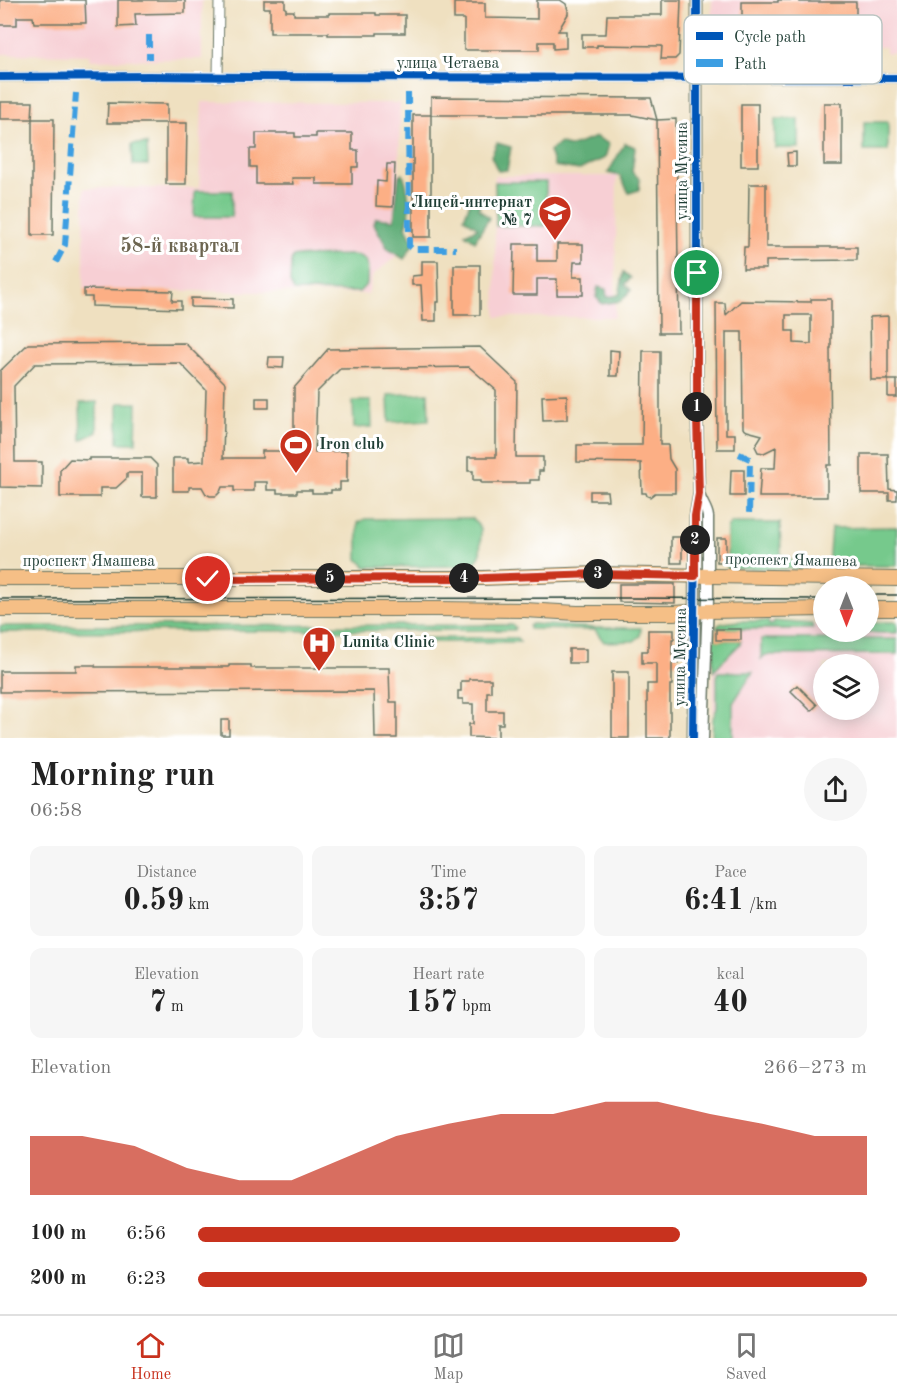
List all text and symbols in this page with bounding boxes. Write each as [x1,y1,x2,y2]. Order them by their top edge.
legend [684,15,882,84]
text: Cycle path [734,30,806,46]
street label: улица Четаева [397,56,500,72]
text: Path [734,57,767,73]
street label: улица Мусина [675,122,691,220]
school or university icon: Лицей-интернат № 7 [537,194,573,241]
place label: Лицей-интернат № 7 [411,195,532,229]
district label: 58-й квартал [120,236,240,257]
pin [671,247,722,298]
icon: arrive [680,256,713,289]
pin: 1 [682,392,712,422]
text: 1 [692,399,702,415]
sports icon: Iron club [278,427,314,474]
place label: Iron club [319,437,384,453]
pin: 2 [680,525,710,555]
text: 2 [690,532,700,548]
street label: проспект Ямашева [725,552,857,570]
pin [182,553,233,604]
street label: проспект Ямашева [23,554,155,570]
pin: 3 [583,559,613,589]
icon: check [191,562,224,595]
pin: 5 [315,563,345,593]
pin: 4 [449,563,479,593]
text: 3 [593,566,603,582]
text: 5 [325,570,335,586]
text: 4 [459,570,469,586]
north arrow [813,576,879,642]
map controls [813,576,879,720]
street label: улица Мусина [672,607,690,707]
hospital icon: Lunita Clinic [301,625,337,672]
place label: Lunita Clinic [342,635,435,651]
button: layers [813,654,879,720]
button: share [804,758,867,821]
text: Morning run [30,760,215,793]
text: 06:58 [30,801,82,821]
text: Distance [136,865,197,881]
text: Time [431,865,466,881]
text: Pace [714,865,747,881]
text: 0.59 [123,886,184,916]
text: 3:57 [418,886,479,916]
text: 6:41 [684,886,744,916]
text: km [184,897,210,913]
text: /km [744,897,777,913]
text: Elevation [134,967,199,983]
text: Heart rate [413,967,484,983]
text: kcal [717,967,744,983]
text: 7 [149,988,167,1018]
text: 157 [406,988,458,1018]
text: 40 [713,988,748,1018]
text: m [167,999,184,1015]
text: bpm [458,999,491,1015]
text: Elevation [30,1058,111,1078]
text: 266–273 m [764,1058,867,1078]
text: 100 m [30,1224,86,1244]
text: 6:56 [126,1224,166,1244]
text: 200 m [30,1269,86,1289]
text: 6:23 [126,1269,166,1289]
tab: Home [130,1329,171,1385]
tab: Map [432,1329,465,1385]
tab: Saved [726,1329,767,1385]

